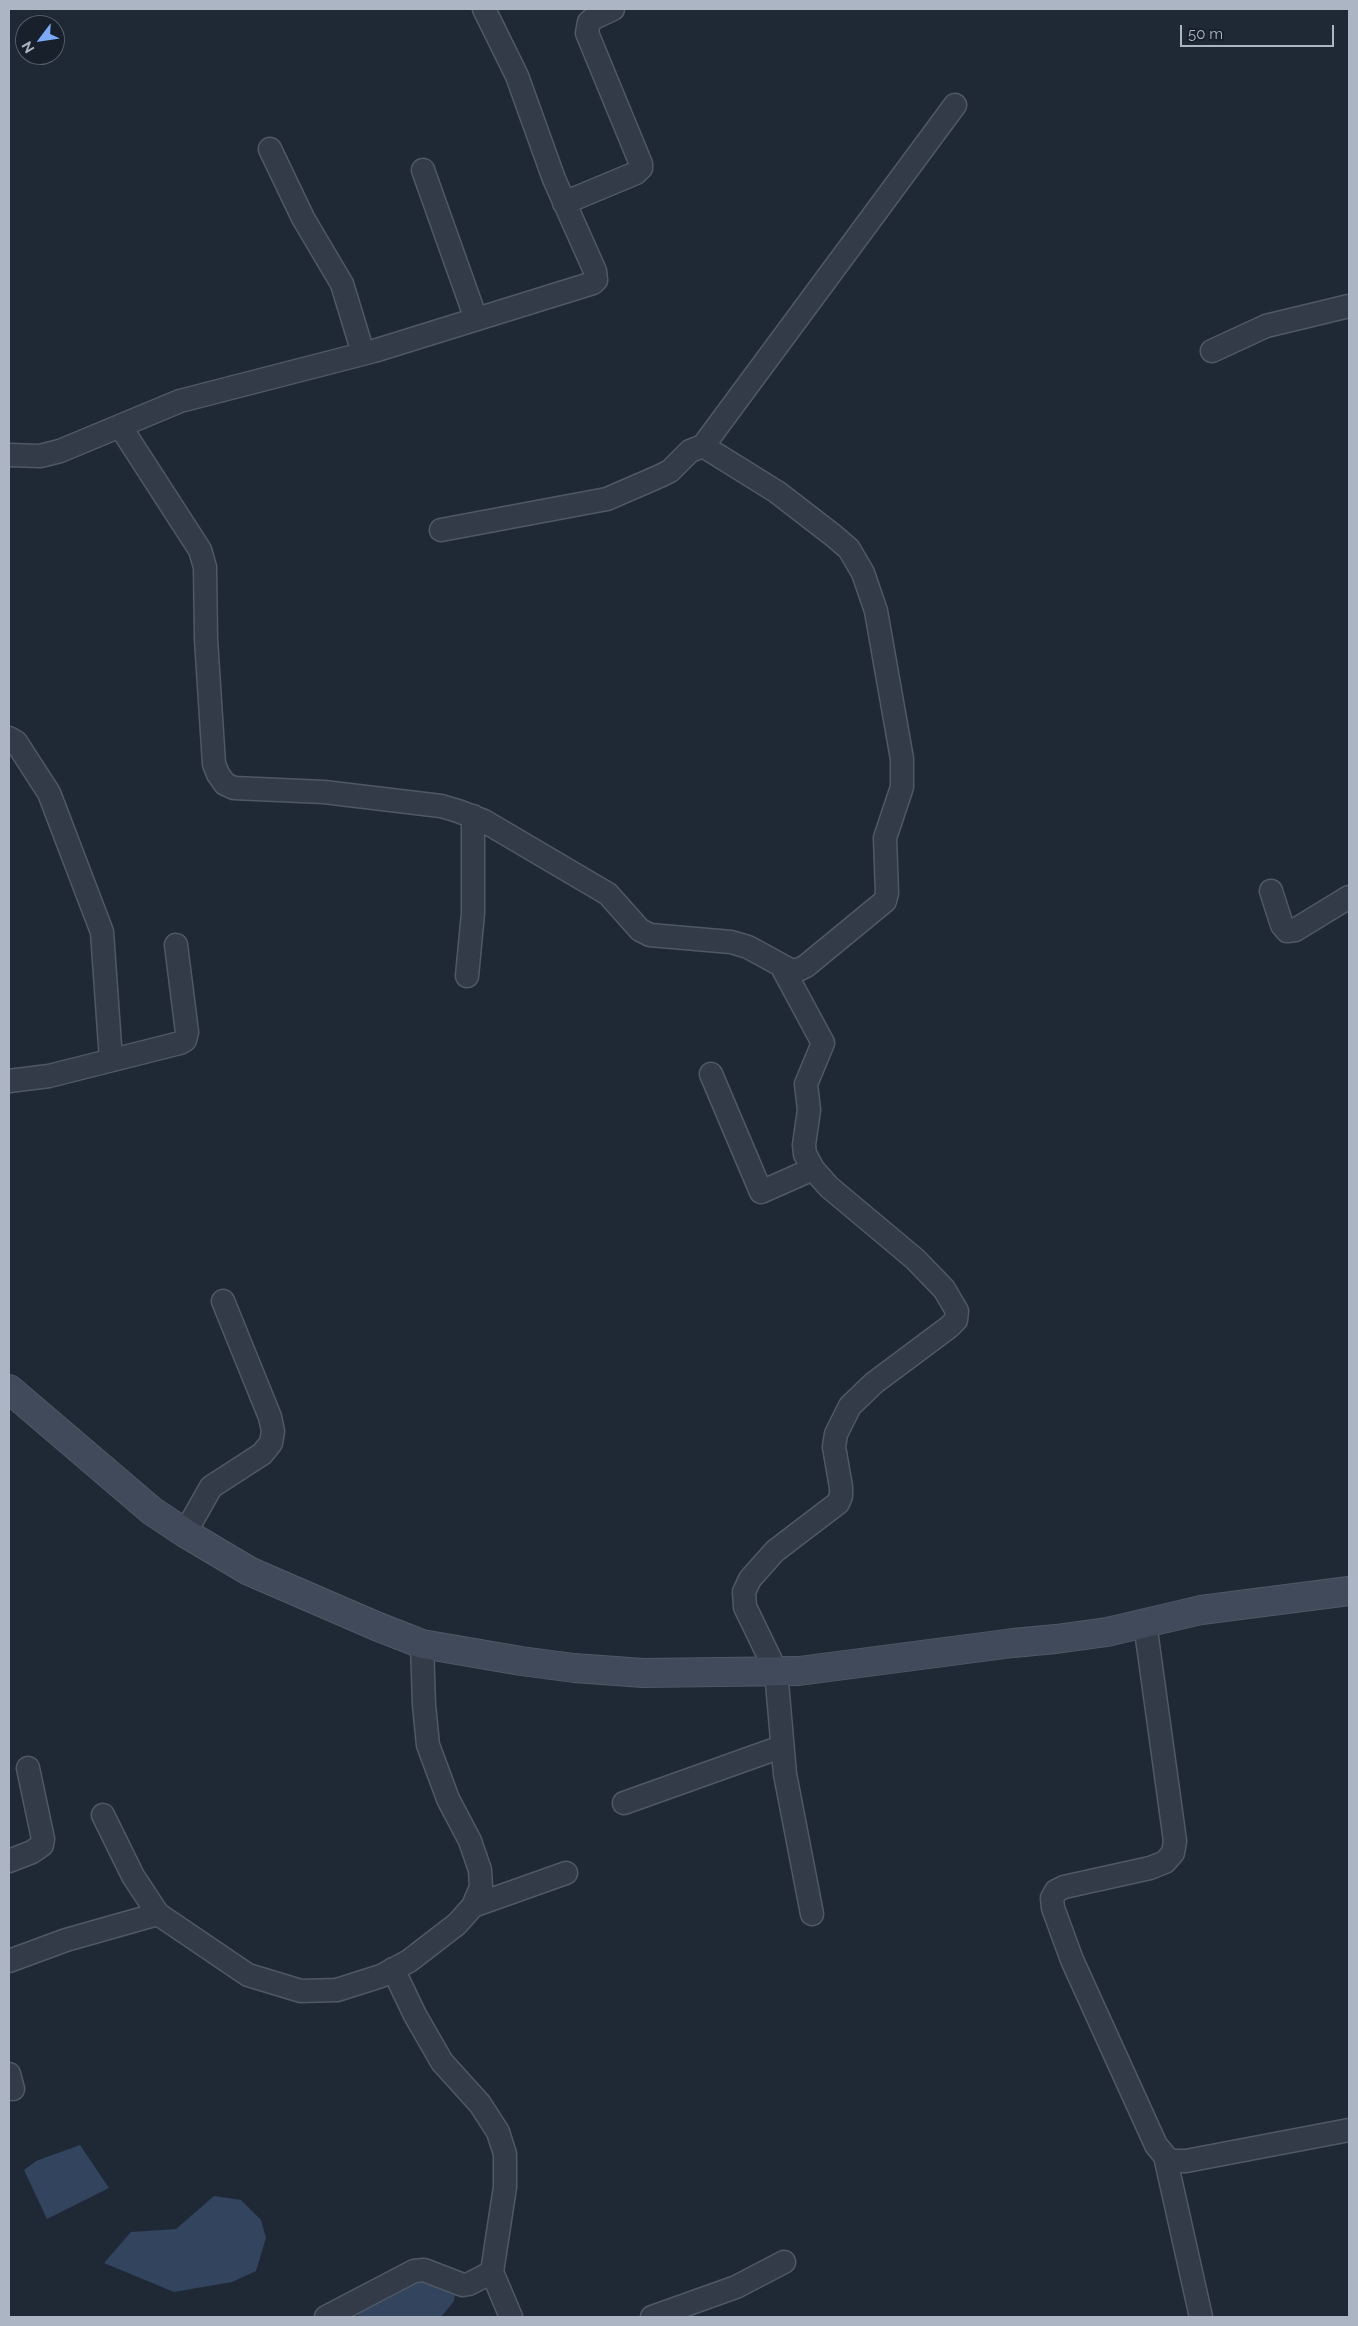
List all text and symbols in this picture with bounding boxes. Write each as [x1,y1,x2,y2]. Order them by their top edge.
north arrow [15,15,65,65]
scale bar [1183,15,1337,47]
text: 50 m [1188,25,1223,43]
text: N [18,39,38,56]

